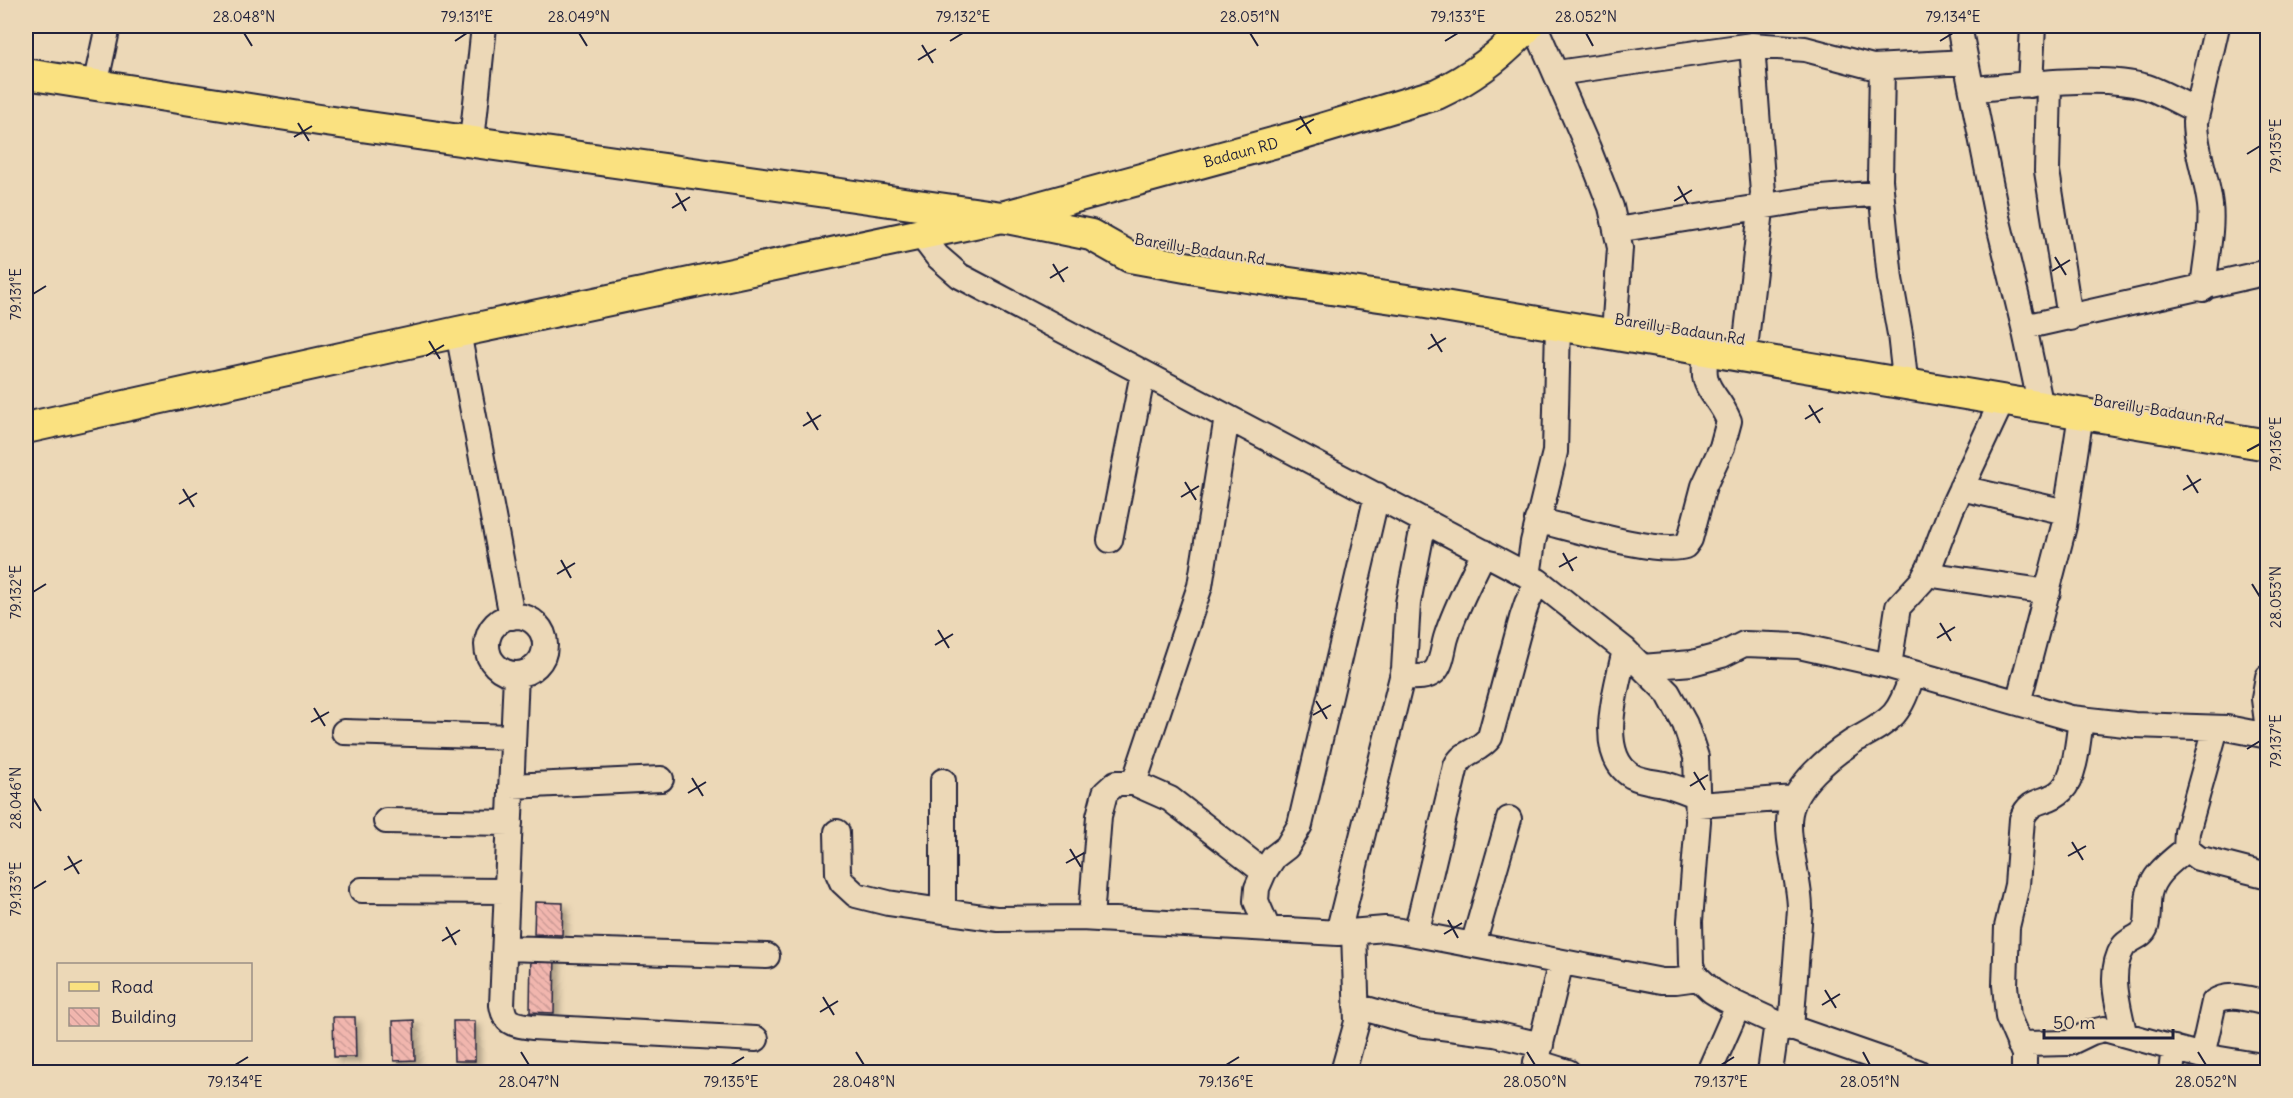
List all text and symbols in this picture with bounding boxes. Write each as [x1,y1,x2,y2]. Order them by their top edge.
text: 28.048°N [213,7,275,26]
text: 79.131°E [441,7,493,26]
text: 28.049°N [548,7,610,26]
text: 79.132°E [936,7,991,26]
text: 28.051°N [1220,7,1280,26]
text: 79.133°E [1431,7,1486,26]
text: 28.052°N [1555,7,1617,26]
text: 79.134°E [1925,7,1981,26]
text: 79.135°E [2266,118,2285,174]
street label: Badaun RD [1201,132,1280,171]
street label: Bareilly-Badaun Rd [1133,229,1267,269]
text: 79.131°E [6,268,25,320]
street label: Bareilly-Badaun Rd [1613,309,1747,349]
street label: Bareilly-Badaun Rd [2092,390,2226,430]
text: 79.136°E [2266,416,2285,472]
text: 79.132°E [6,564,25,619]
text: 28.053°N [2266,566,2285,628]
text: 79.137°E [2266,714,2285,768]
text: 28.046°N [6,767,25,829]
text: 79.133°E [6,861,25,917]
legend [57,963,252,1041]
text: Road [111,975,154,998]
scale bar [2044,1002,2173,1040]
text: Building [111,1005,176,1028]
text: 50 m [2053,1011,2095,1034]
text: 79.134°E [207,1072,263,1091]
text: 28.047°N [498,1072,560,1091]
text: 79.135°E [703,1072,759,1091]
text: 28.048°N [833,1072,895,1091]
text: 79.136°E [1198,1072,1254,1091]
text: 28.050°N [1503,1072,1567,1091]
text: 79.137°E [1694,1072,1748,1091]
text: 28.051°N [1840,1072,1900,1091]
text: 28.052°N [2175,1072,2237,1091]

